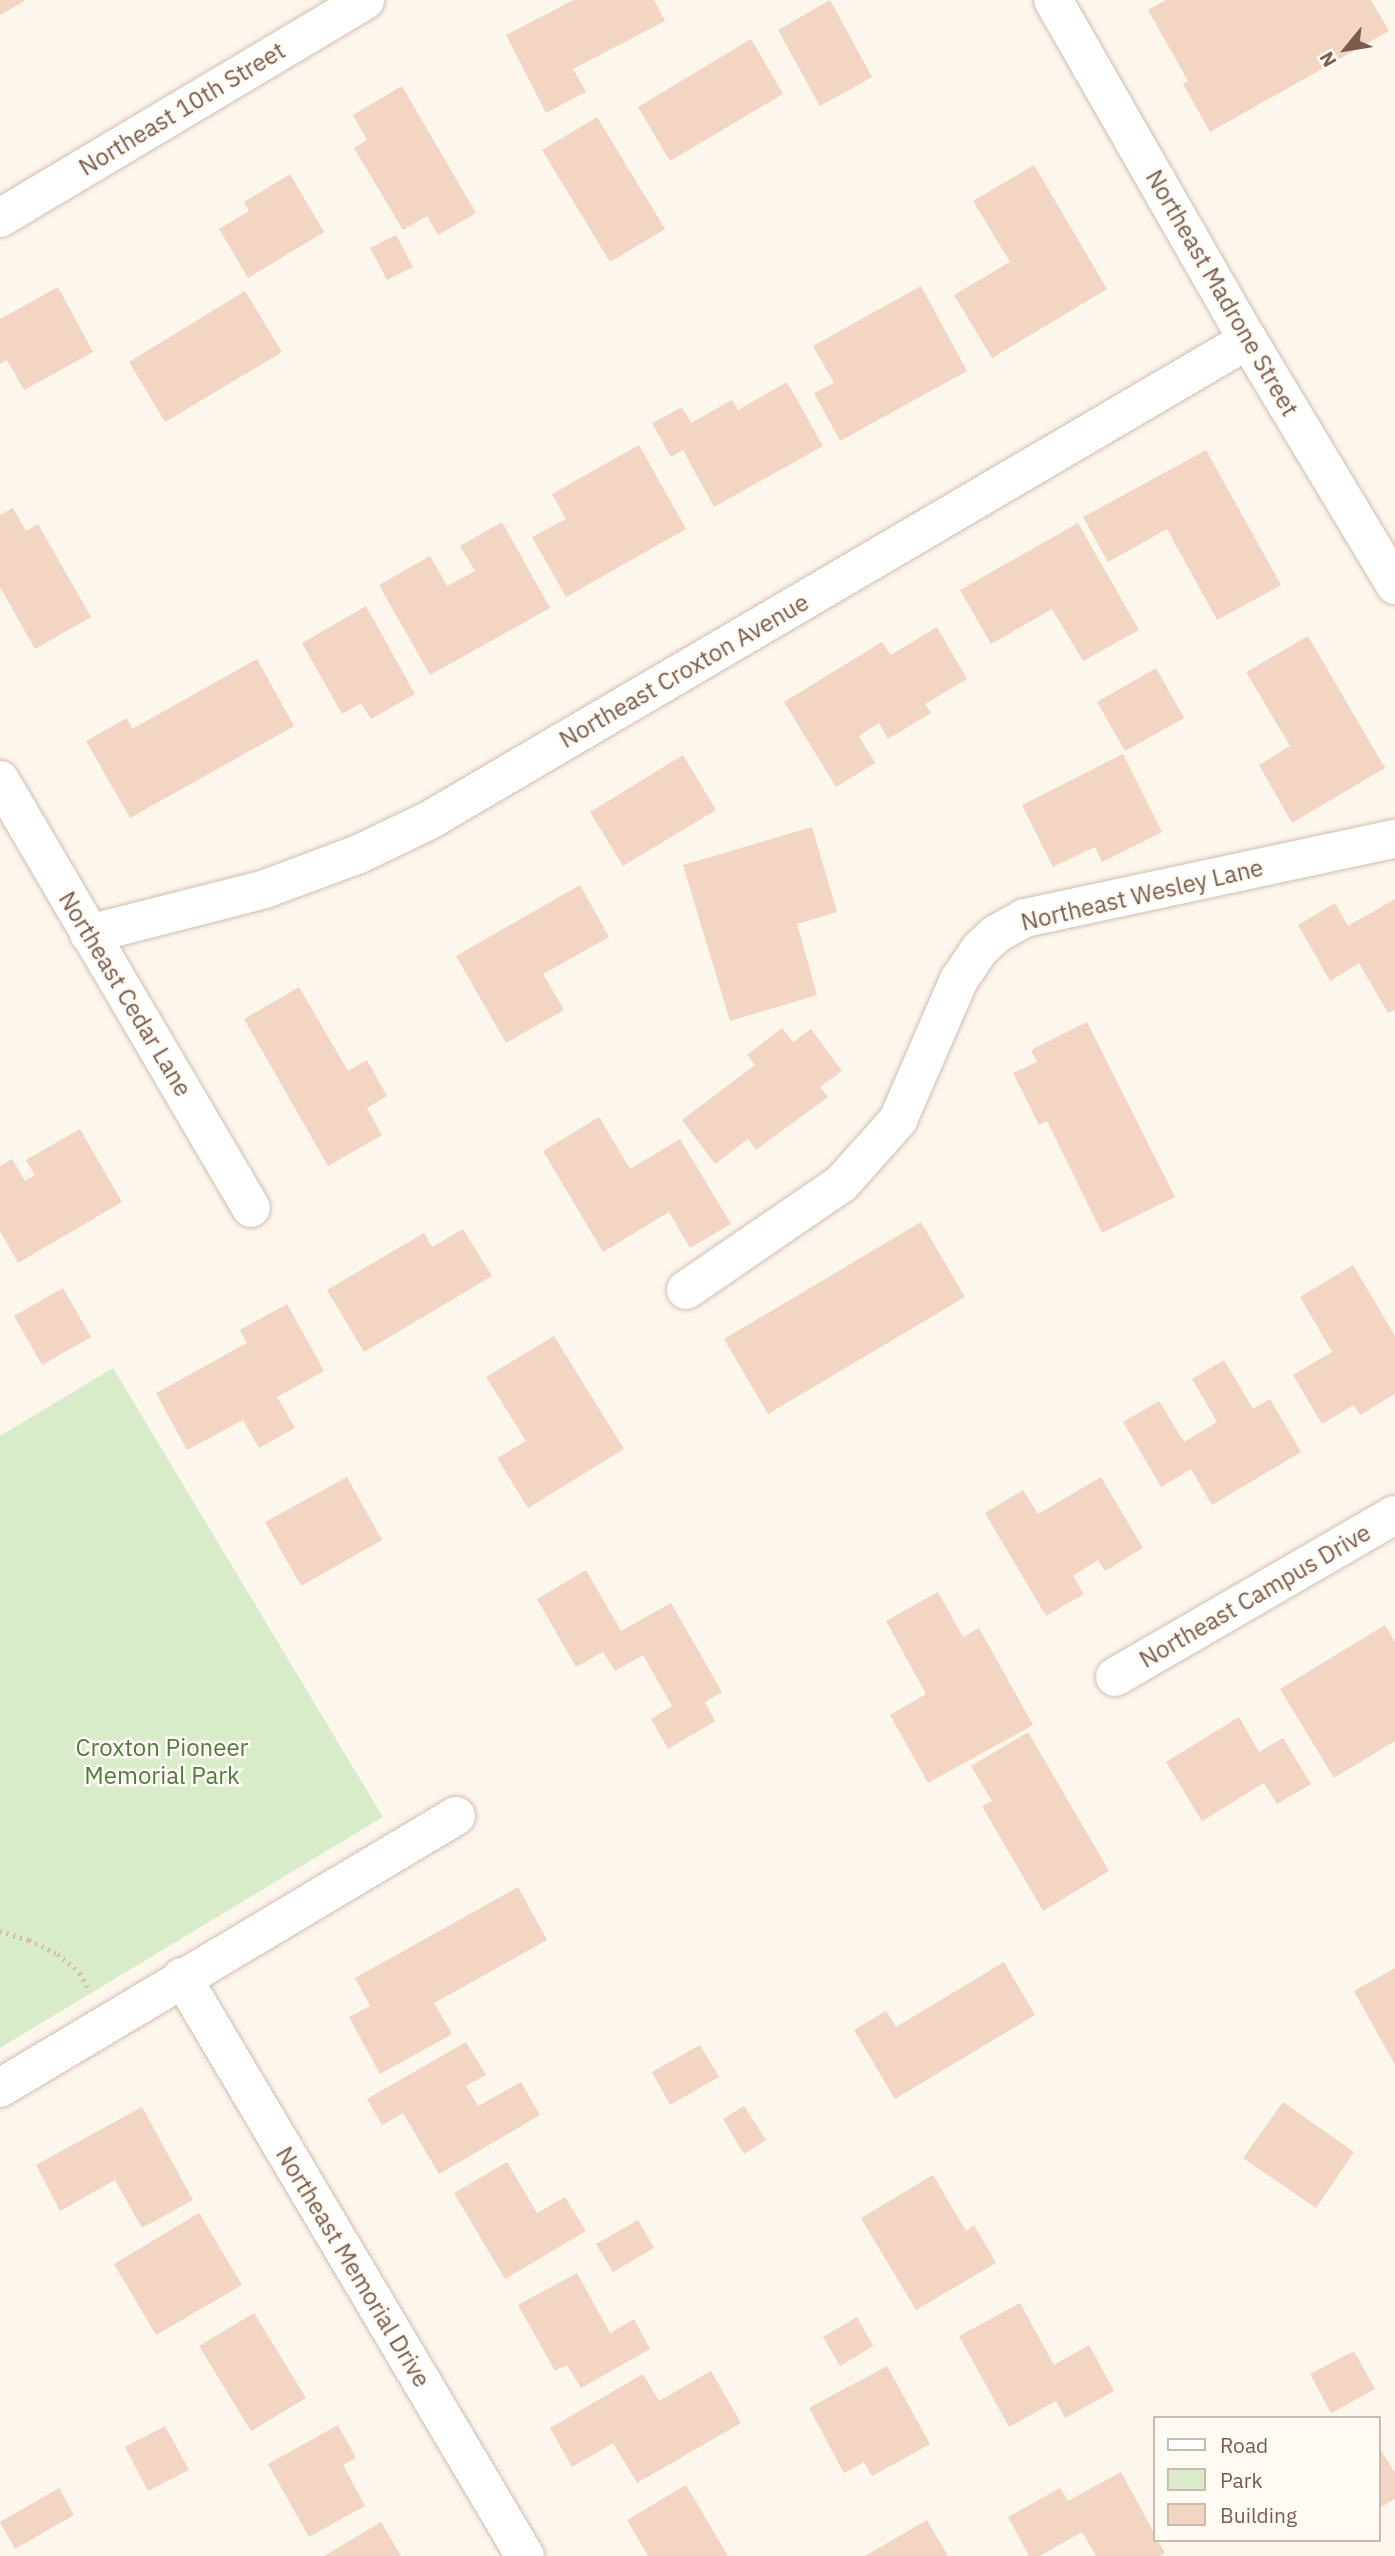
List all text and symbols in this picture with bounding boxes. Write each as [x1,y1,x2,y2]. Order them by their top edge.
north arrow [1311,14,1381,84]
street label: Northeast 10th Street [74,36,290,182]
text: N [1314,48,1342,71]
street label: Northeast Madrone Street [1140,165,1304,421]
street label: Northeast Croxton Avenue [554,588,814,754]
street label: Northeast Wesley Lane [1018,853,1266,937]
street label: Northeast Cedar Lane [52,886,198,1102]
street label: Northeast Campus Drive [1134,1518,1376,1674]
park label: Croxton Pioneer Memorial Park [76,1734,248,1790]
street label: Northeast Memorial Drive [270,2141,436,2393]
legend [1154,2416,1381,2542]
text: Road [1220,2431,1268,2459]
text: Park [1220,2466,1263,2494]
text: Building [1220,2501,1297,2529]

